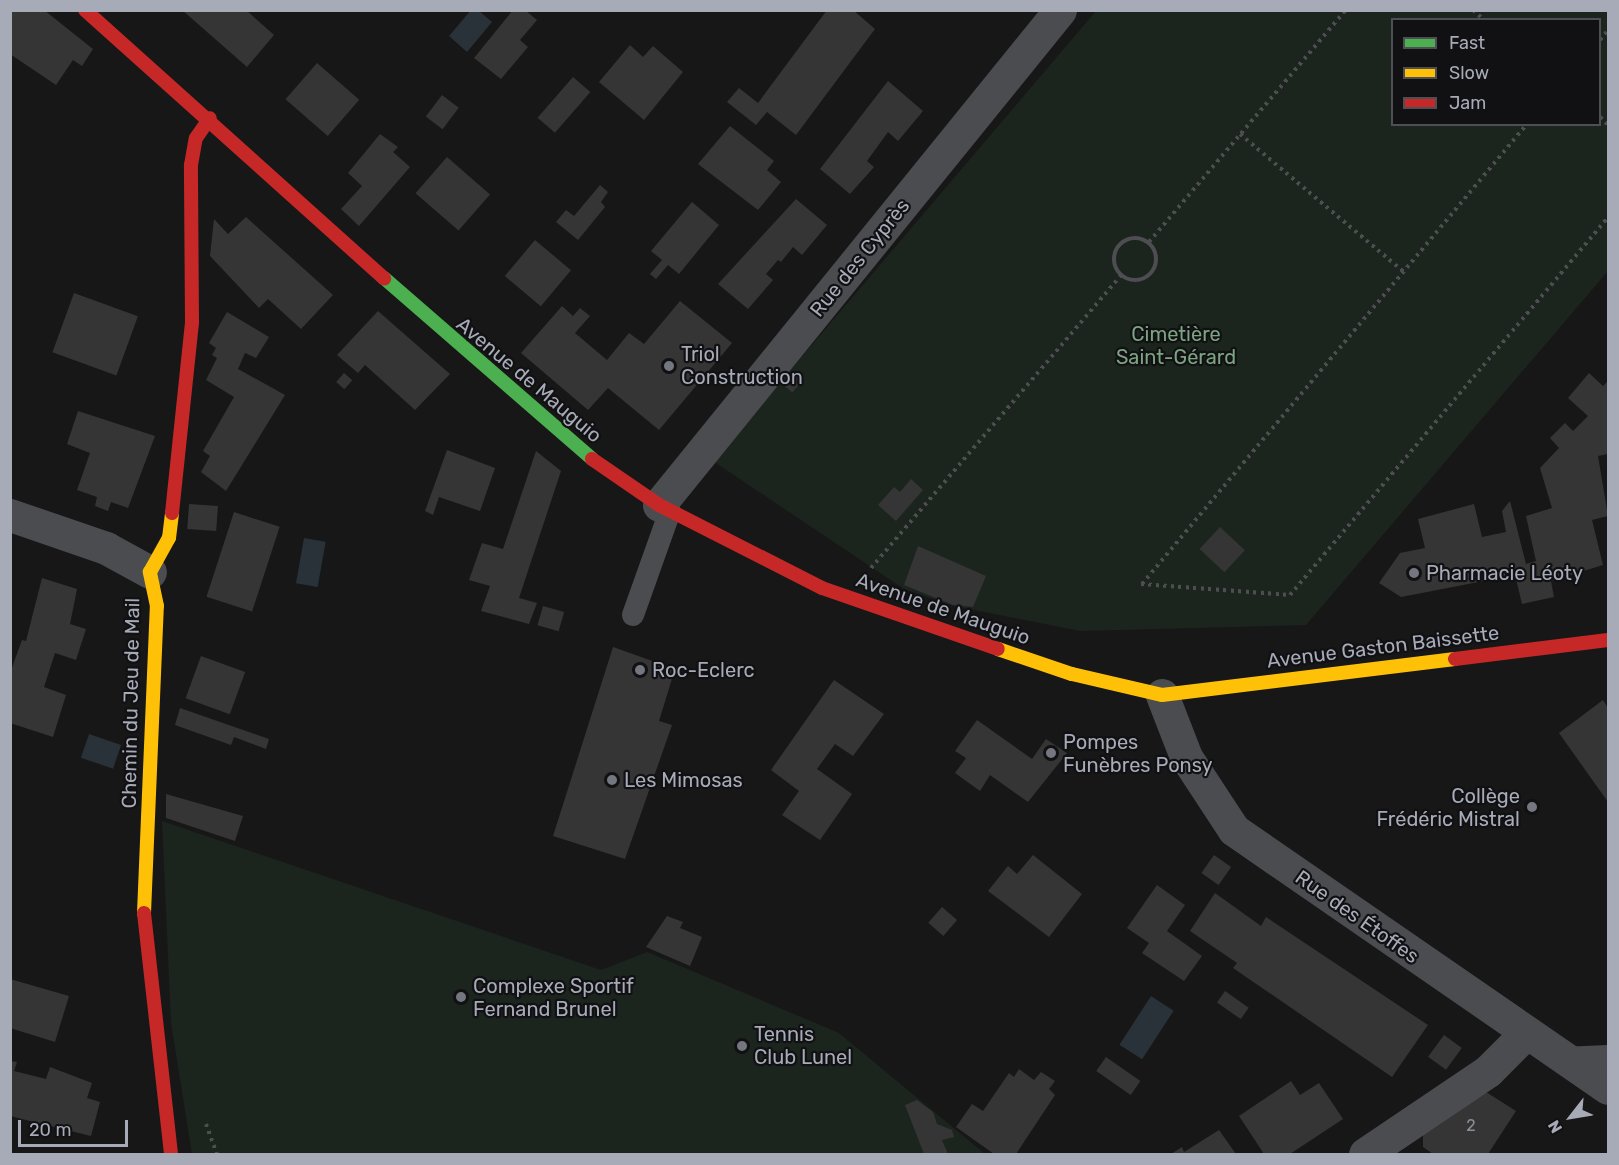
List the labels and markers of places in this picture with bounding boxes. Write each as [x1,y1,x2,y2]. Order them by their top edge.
place label: Triol Construction [681,342,803,389]
marker: Triol Construction [662,359,676,373]
place label: Pharmacie Léoty [1426,561,1583,585]
marker: Pharmacie Léoty [1407,566,1421,580]
place label: Roc-Eclerc [652,658,755,682]
marker: Roc-Eclerc [633,663,647,677]
place label: Pompes Funèbres Ponsy [1063,730,1213,777]
marker: Pompes Funèbres Ponsy [1044,746,1058,760]
place label: Les Mimosas [624,768,743,792]
marker: Les Mimosas [605,773,619,787]
place label: Collège Frédéric Mistral [1376,784,1520,831]
marker: Collège Frédéric Mistral [1525,800,1539,814]
place label: Complexe Sportif Fernand Brunel [473,974,634,1021]
marker: Complexe Sportif Fernand Brunel [454,990,468,1004]
place label: Tennis Club Lunel [754,1022,852,1069]
marker: Tennis Club Lunel [735,1039,749,1053]

